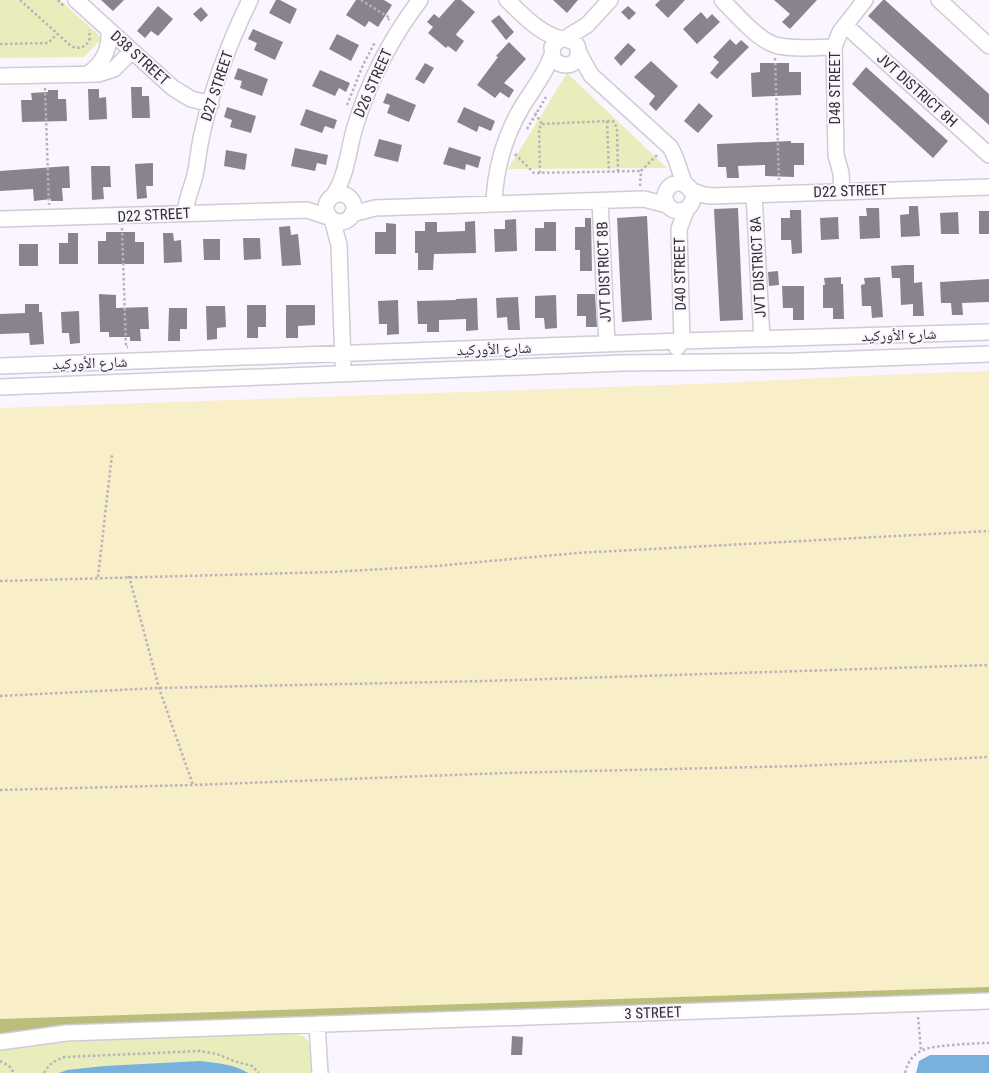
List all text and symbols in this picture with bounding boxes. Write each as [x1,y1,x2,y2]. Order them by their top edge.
street label: D38 STREET [107,27,173,89]
street label: D26 STREET [350,46,396,120]
street label: D27 STREET [197,48,237,124]
street label: JVT DISTRICT 8H [873,49,961,131]
street label: D48 STREET [826,51,844,125]
street label: D22 STREET [813,181,887,201]
street label: D22 STREET [117,204,191,226]
street label: JVT DISTRICT 8A [746,215,770,318]
street label: JVT DISTRICT 8B [593,221,615,323]
street label: D40 STREET [670,237,690,311]
street label: شارع الأوركيد [861,325,937,346]
street label: شارع الأوركيد [456,339,532,360]
street label: شارع الأوركيد [52,353,128,374]
street label: 3 STREET [624,1003,682,1023]

